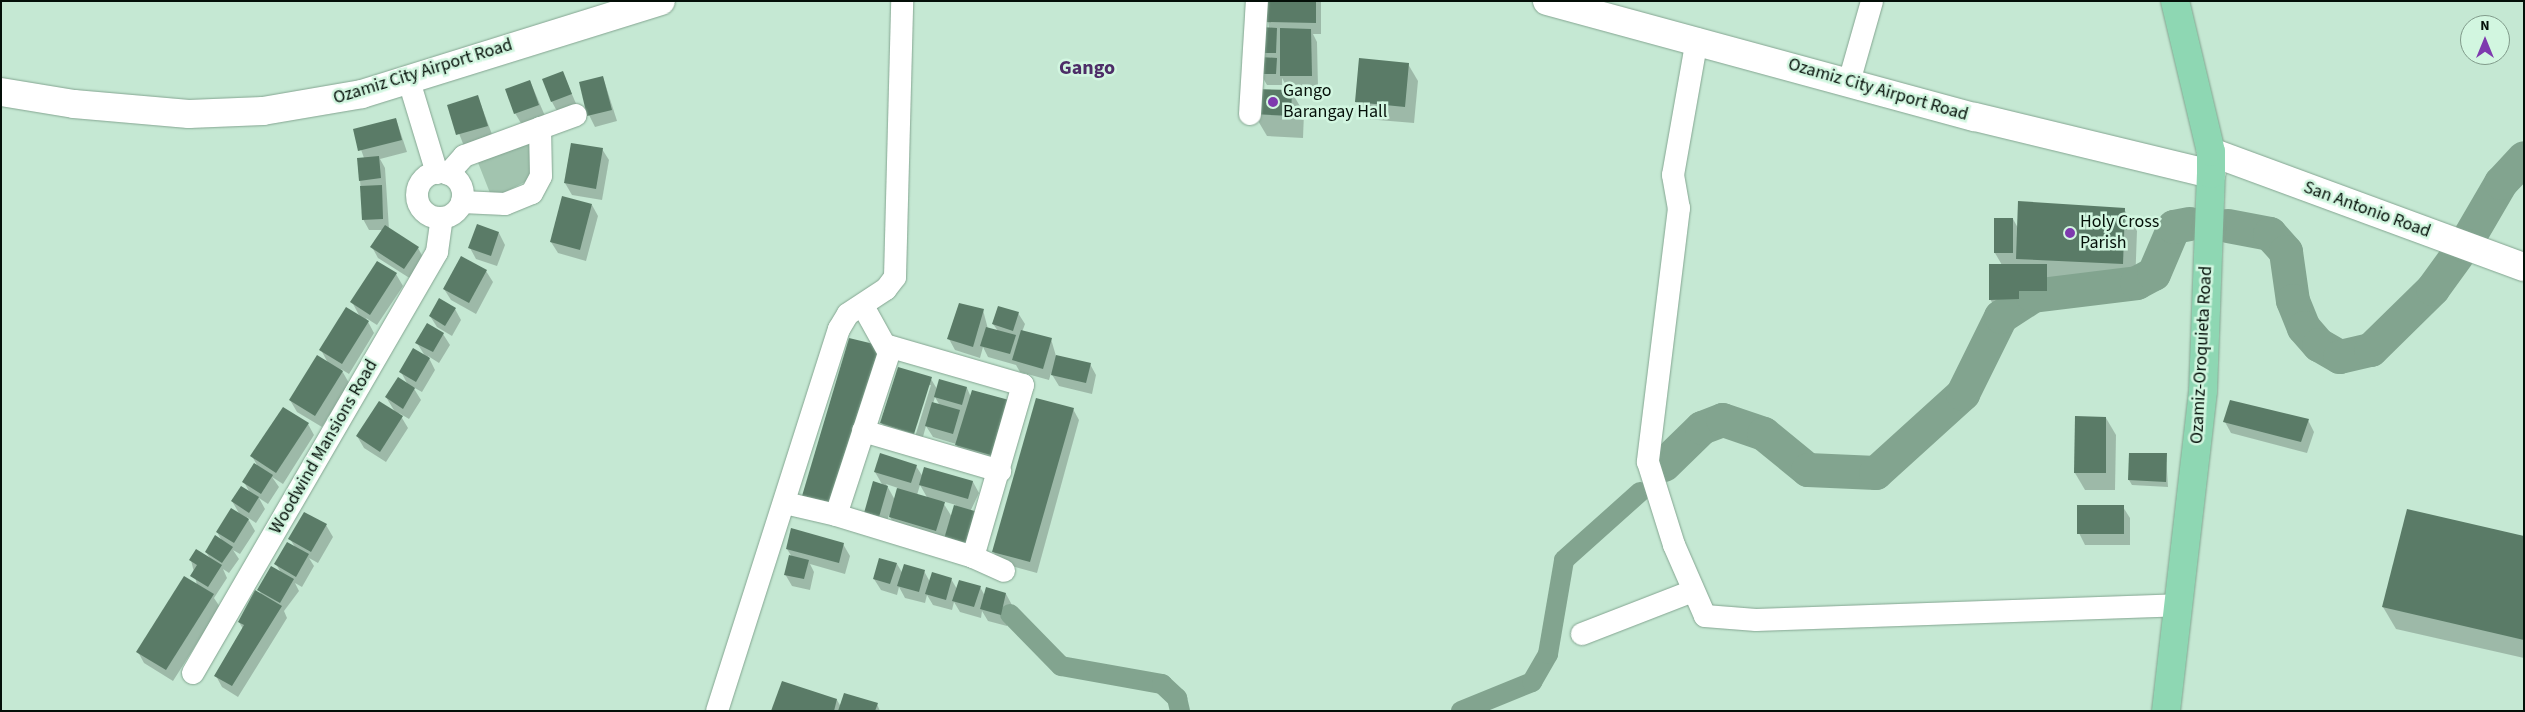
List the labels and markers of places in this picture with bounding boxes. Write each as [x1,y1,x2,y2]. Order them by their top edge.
place label: Gango Barangay Hall [1283,81,1387,124]
marker: Gango Barangay Hall [1267,96,1279,108]
place label: Holy Cross Parish [2080,212,2159,254]
marker: Holy Cross Parish [2064,227,2076,239]

